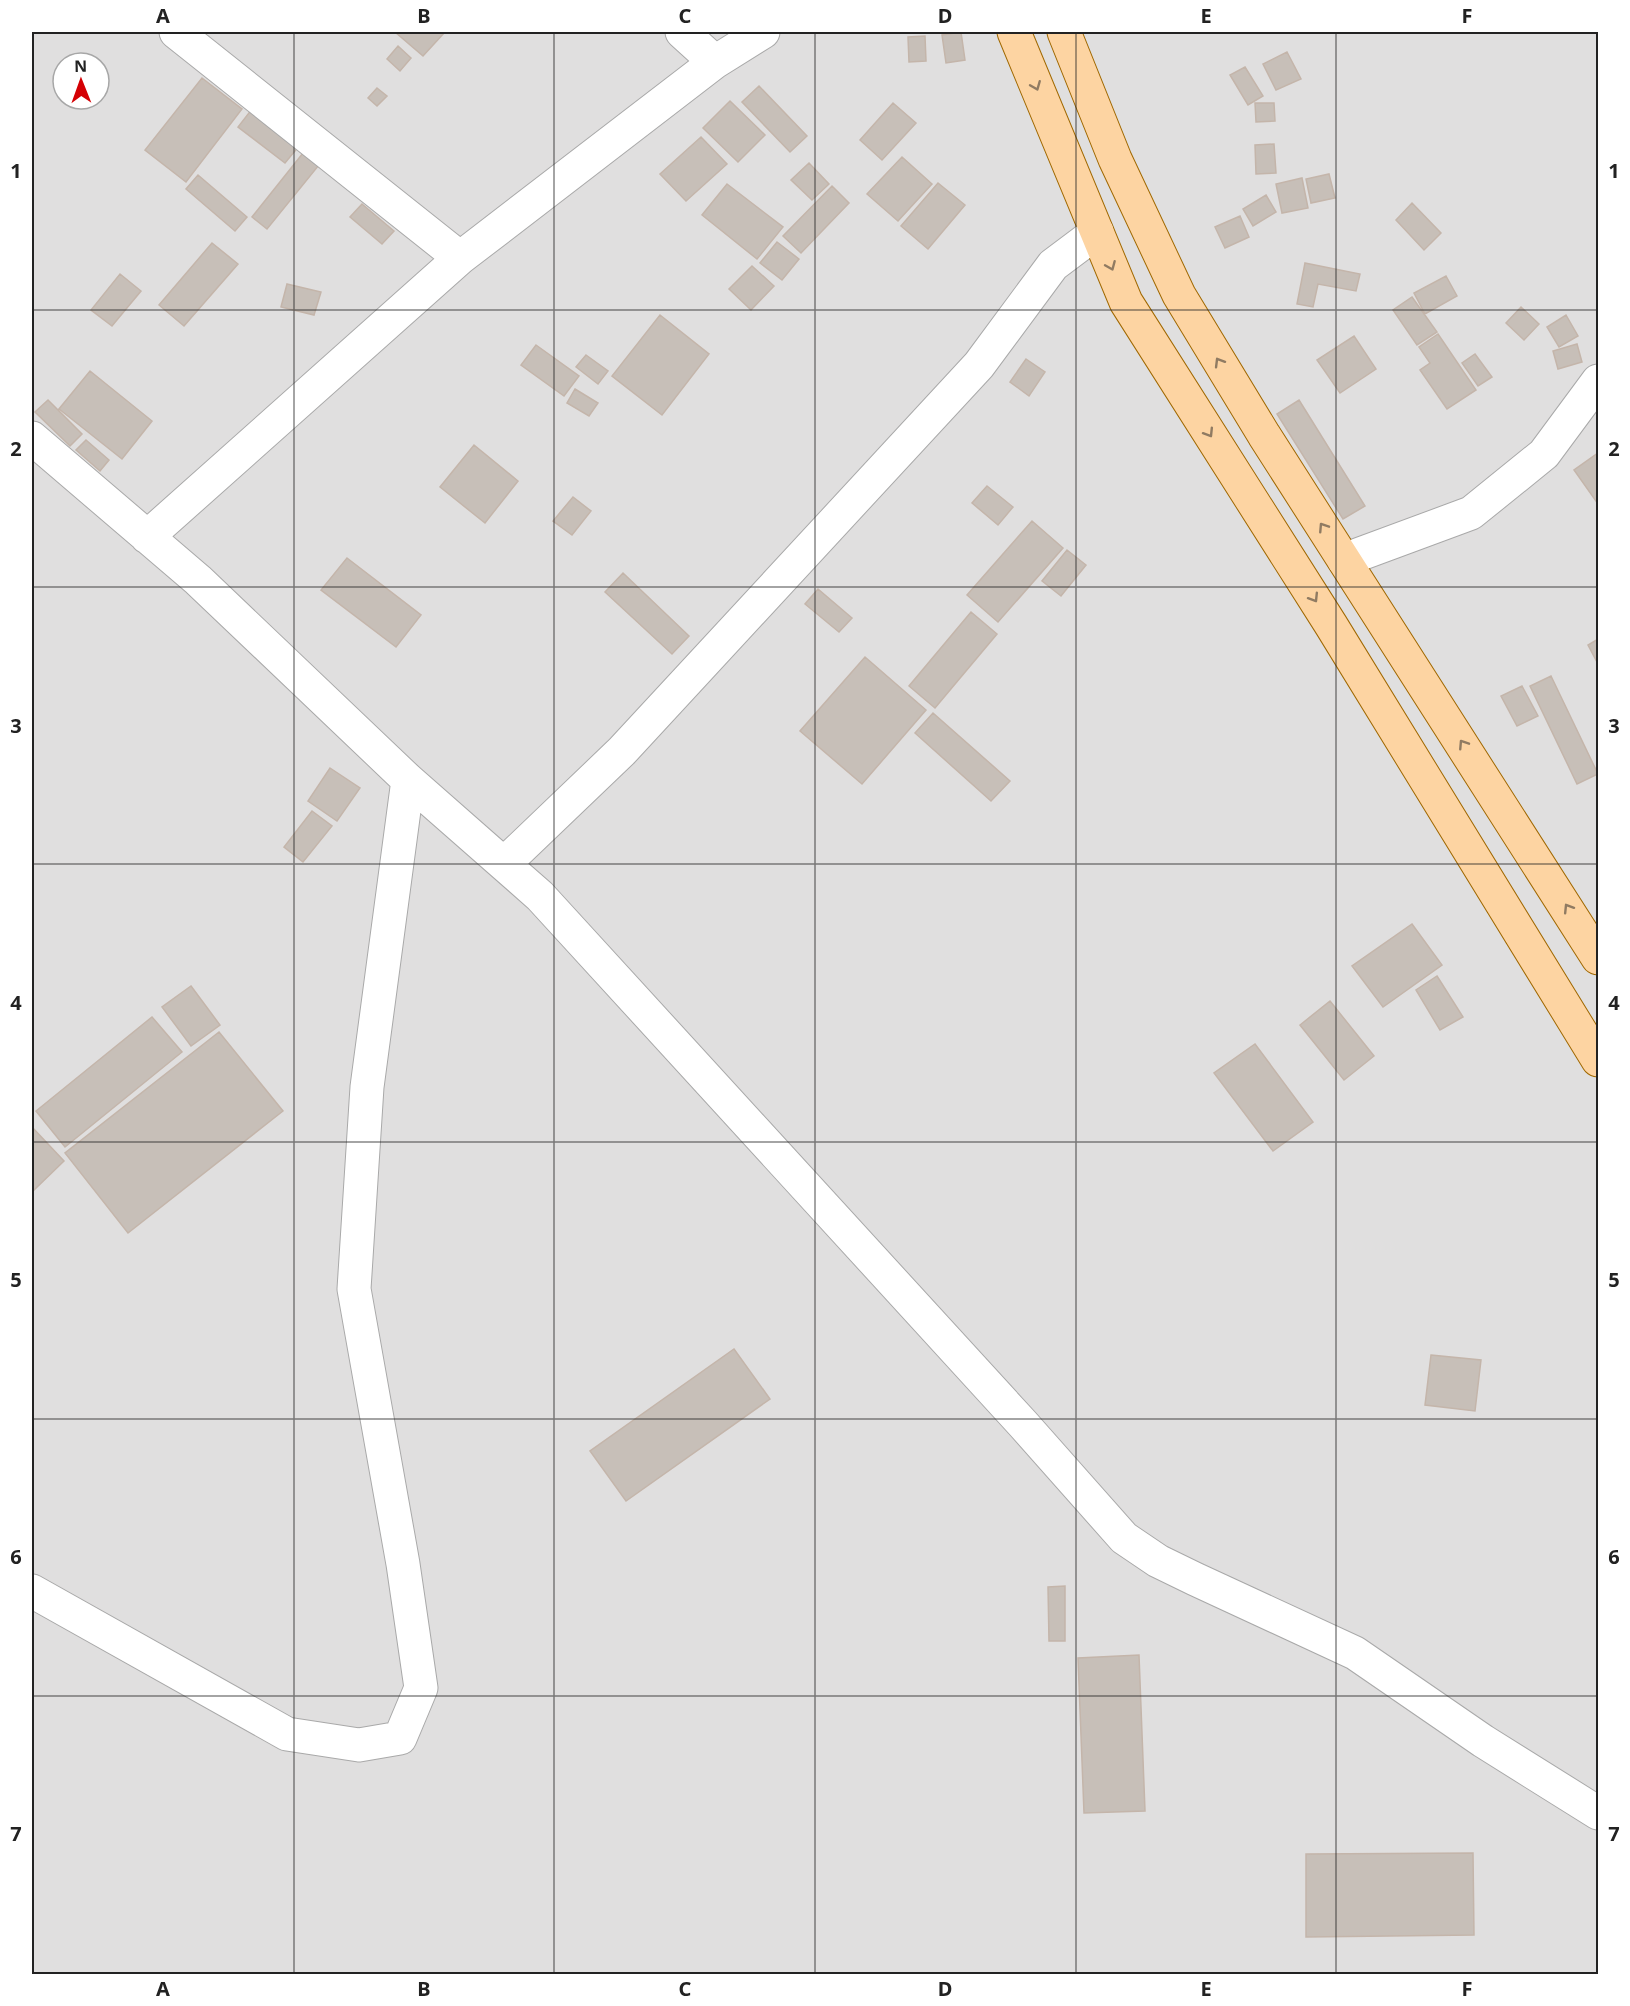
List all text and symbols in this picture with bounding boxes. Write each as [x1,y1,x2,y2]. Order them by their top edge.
text: A [156,2,170,29]
text: B [417,2,431,29]
text: C [679,2,692,29]
text: D [938,2,952,29]
text: E [1200,2,1212,29]
text: F [1462,2,1472,29]
north arrow [51,51,111,111]
text: N [74,55,87,77]
one-way arrow [1029,79,1041,90]
text: 1 [10,157,22,184]
text: 1 [1608,157,1620,184]
one-way arrow [1104,259,1116,270]
one-way arrow [1215,358,1227,368]
one-way arrow [1202,427,1213,438]
text: 2 [10,435,22,462]
text: 2 [1608,435,1620,462]
one-way arrow [1319,523,1330,534]
one-way arrow [1307,591,1318,602]
text: 3 [10,712,22,739]
text: 3 [1608,712,1620,739]
one-way arrow [1458,740,1470,750]
one-way arrow [1563,904,1575,914]
text: 4 [10,989,22,1016]
text: 4 [1608,989,1620,1016]
text: 5 [10,1266,22,1293]
text: 5 [1608,1266,1620,1293]
text: 6 [10,1543,22,1570]
text: 6 [1608,1543,1620,1570]
text: 7 [10,1820,22,1847]
text: 7 [1608,1820,1620,1847]
text: A [156,1975,170,2002]
text: B [417,1975,431,2002]
text: C [679,1975,692,2002]
text: D [938,1975,952,2002]
text: E [1200,1975,1212,2002]
text: F [1462,1975,1472,2002]

